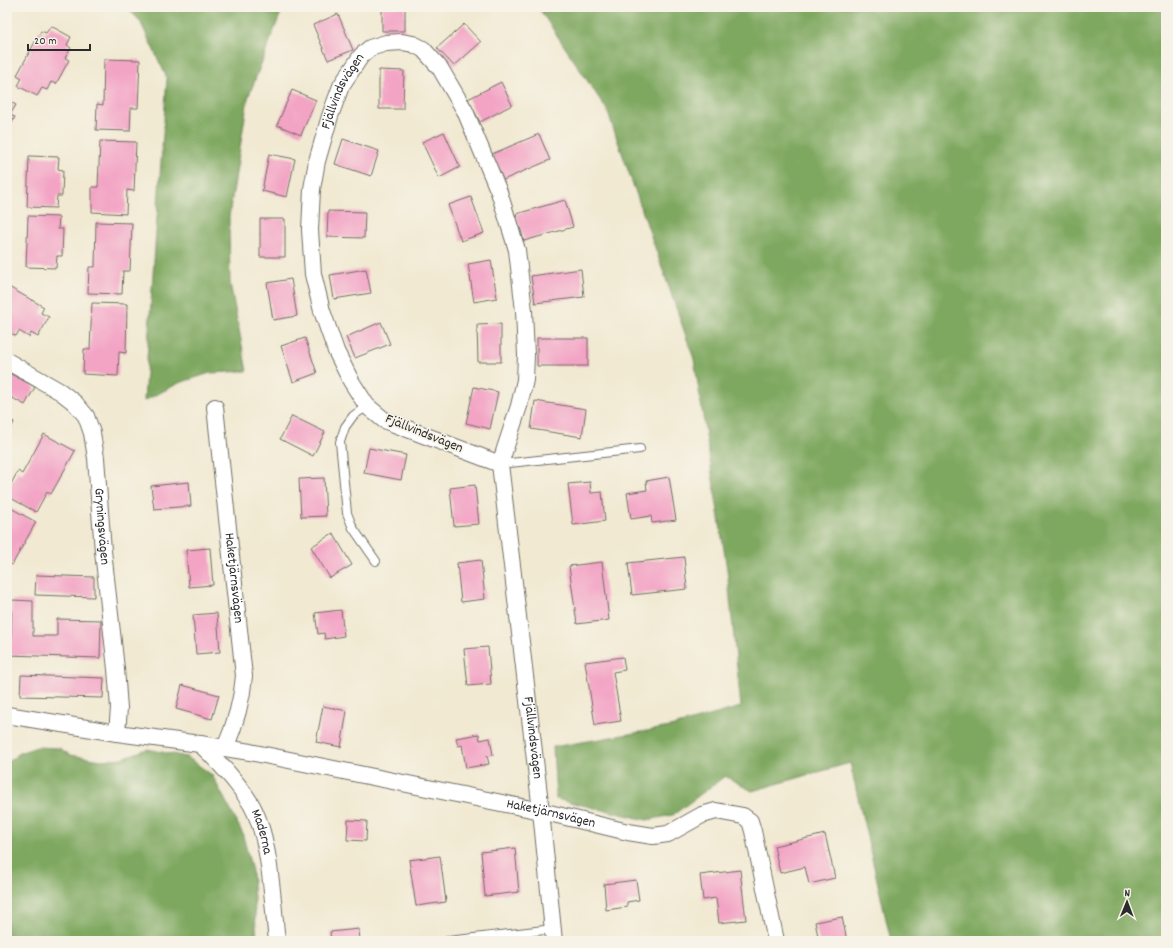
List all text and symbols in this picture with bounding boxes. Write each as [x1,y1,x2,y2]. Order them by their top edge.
scale bar [28,26,90,52]
text: 20 m [34,33,57,50]
street label: Fjällvindsvägen [317,50,370,132]
street label: Fjällvindsvägen [382,409,466,459]
street label: Gryningsvägen [88,487,114,566]
street label: Haketjärnsvägen [219,532,248,624]
street label: Fjällvindsvägen [518,696,547,780]
street label: Haketjärnsvägen [505,794,597,834]
street label: Maderna [245,806,277,856]
north arrow [1107,882,1147,922]
text: N [1124,886,1131,902]

